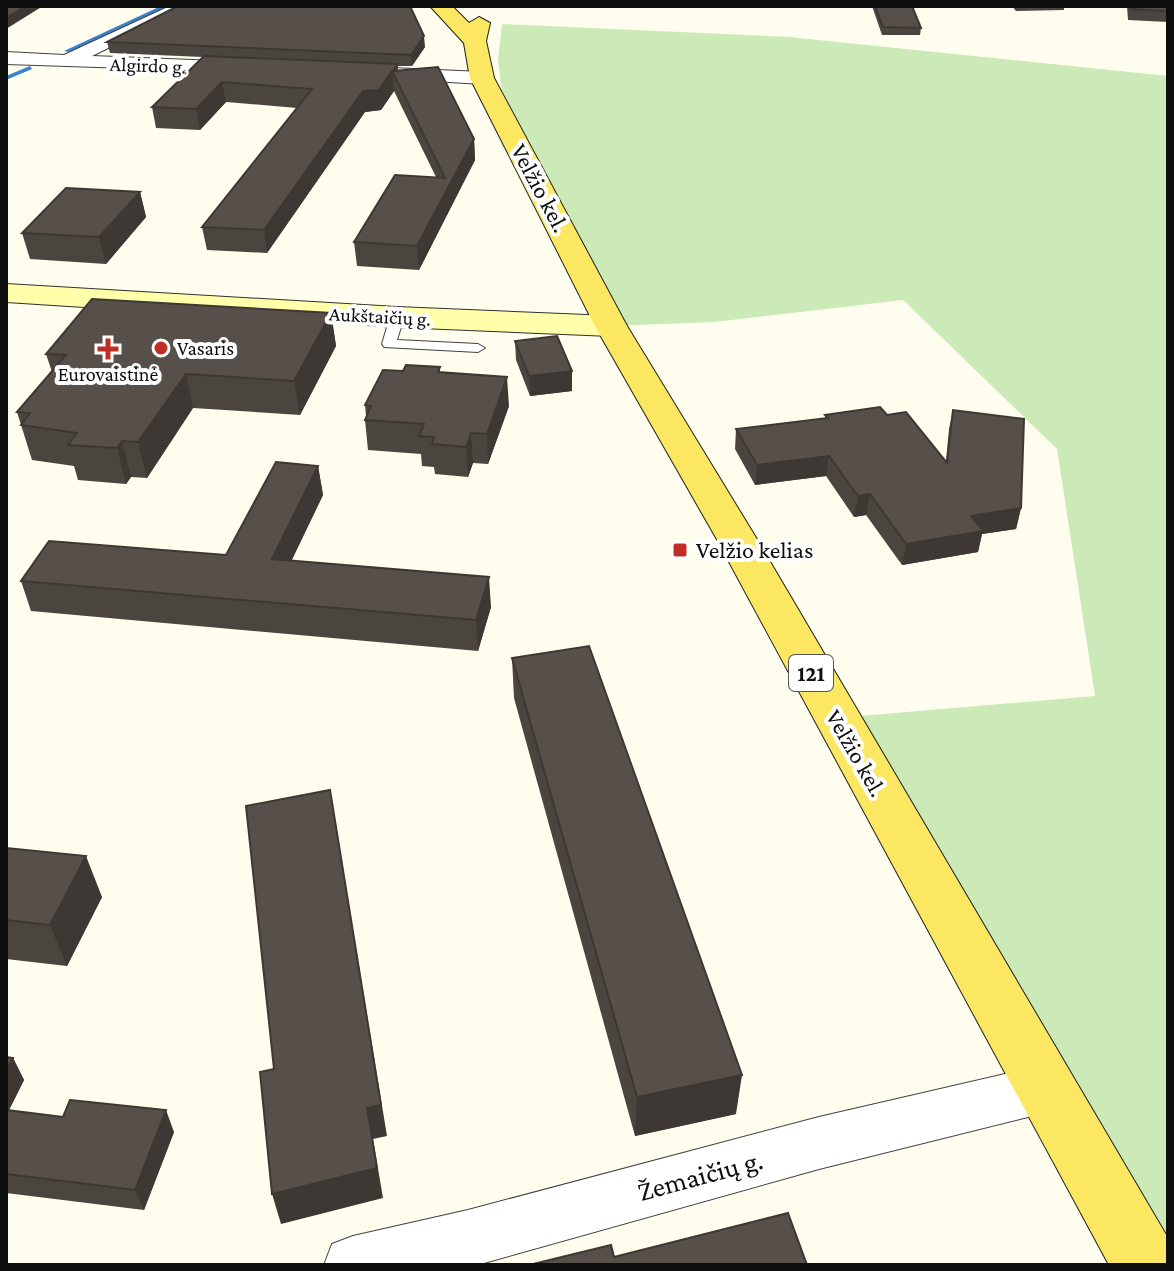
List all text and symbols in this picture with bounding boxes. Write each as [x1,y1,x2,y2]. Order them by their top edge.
street label: Algirdo g. [109,53,187,78]
street label: Velžio kel. [506,139,575,236]
street label: Aukštaičių g. [328,302,431,331]
place label: Vasaris [177,337,234,359]
marker: Vasaris [152,339,170,357]
marker: Eurovaistinė [99,340,117,358]
place label: Eurovaistinė [58,363,159,385]
place label: Velžio kelias [696,536,813,563]
marker: Velžio kelias [671,541,689,559]
road number: 121 [789,655,833,691]
street label: Velžio kel. [821,704,892,801]
street label: Žemaičių g. [634,1144,766,1207]

